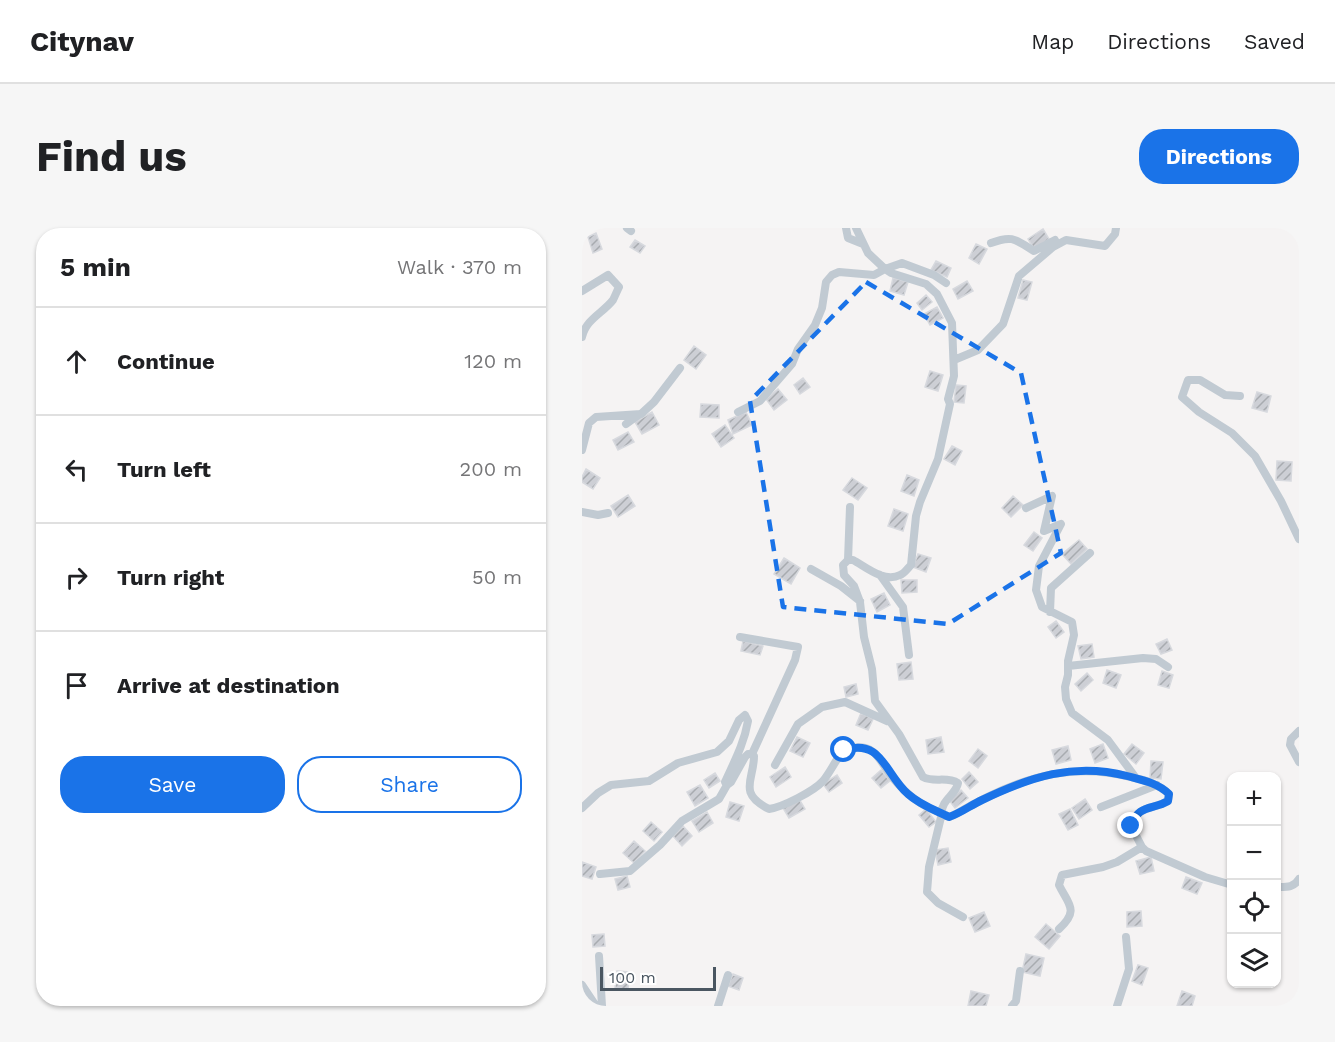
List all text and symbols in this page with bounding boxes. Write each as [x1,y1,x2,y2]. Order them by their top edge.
text: Citynav [30,25,134,58]
text: Map [1031,29,1074,54]
text: Directions [1107,29,1211,54]
text: Saved [1244,29,1305,54]
button: Directions [1139,129,1299,184]
text: Find us [36,132,187,181]
text: 5 min [60,252,131,282]
text: Walk · 370 m [397,255,522,279]
icon: ahead [60,345,93,378]
text: Continue [117,349,215,374]
text: 120 m [464,349,522,373]
icon: left [60,453,93,486]
text: Turn left [117,457,211,482]
text: 200 m [460,457,522,481]
icon: right [60,561,93,594]
text: Turn right [117,565,224,590]
text: 50 m [472,565,522,589]
icon: arrive [60,669,93,702]
text: Arrive at destination [117,673,340,698]
route start [830,736,856,762]
button: Save [60,756,285,813]
button: Share [297,756,522,813]
map controls [1227,772,1281,988]
button: + [1227,772,1281,826]
route end [1117,812,1143,838]
button: − [1227,826,1281,880]
button: locate [1227,880,1281,934]
button: layers [1227,934,1281,988]
scale bar [600,964,716,992]
text: 100 m [609,968,656,987]

